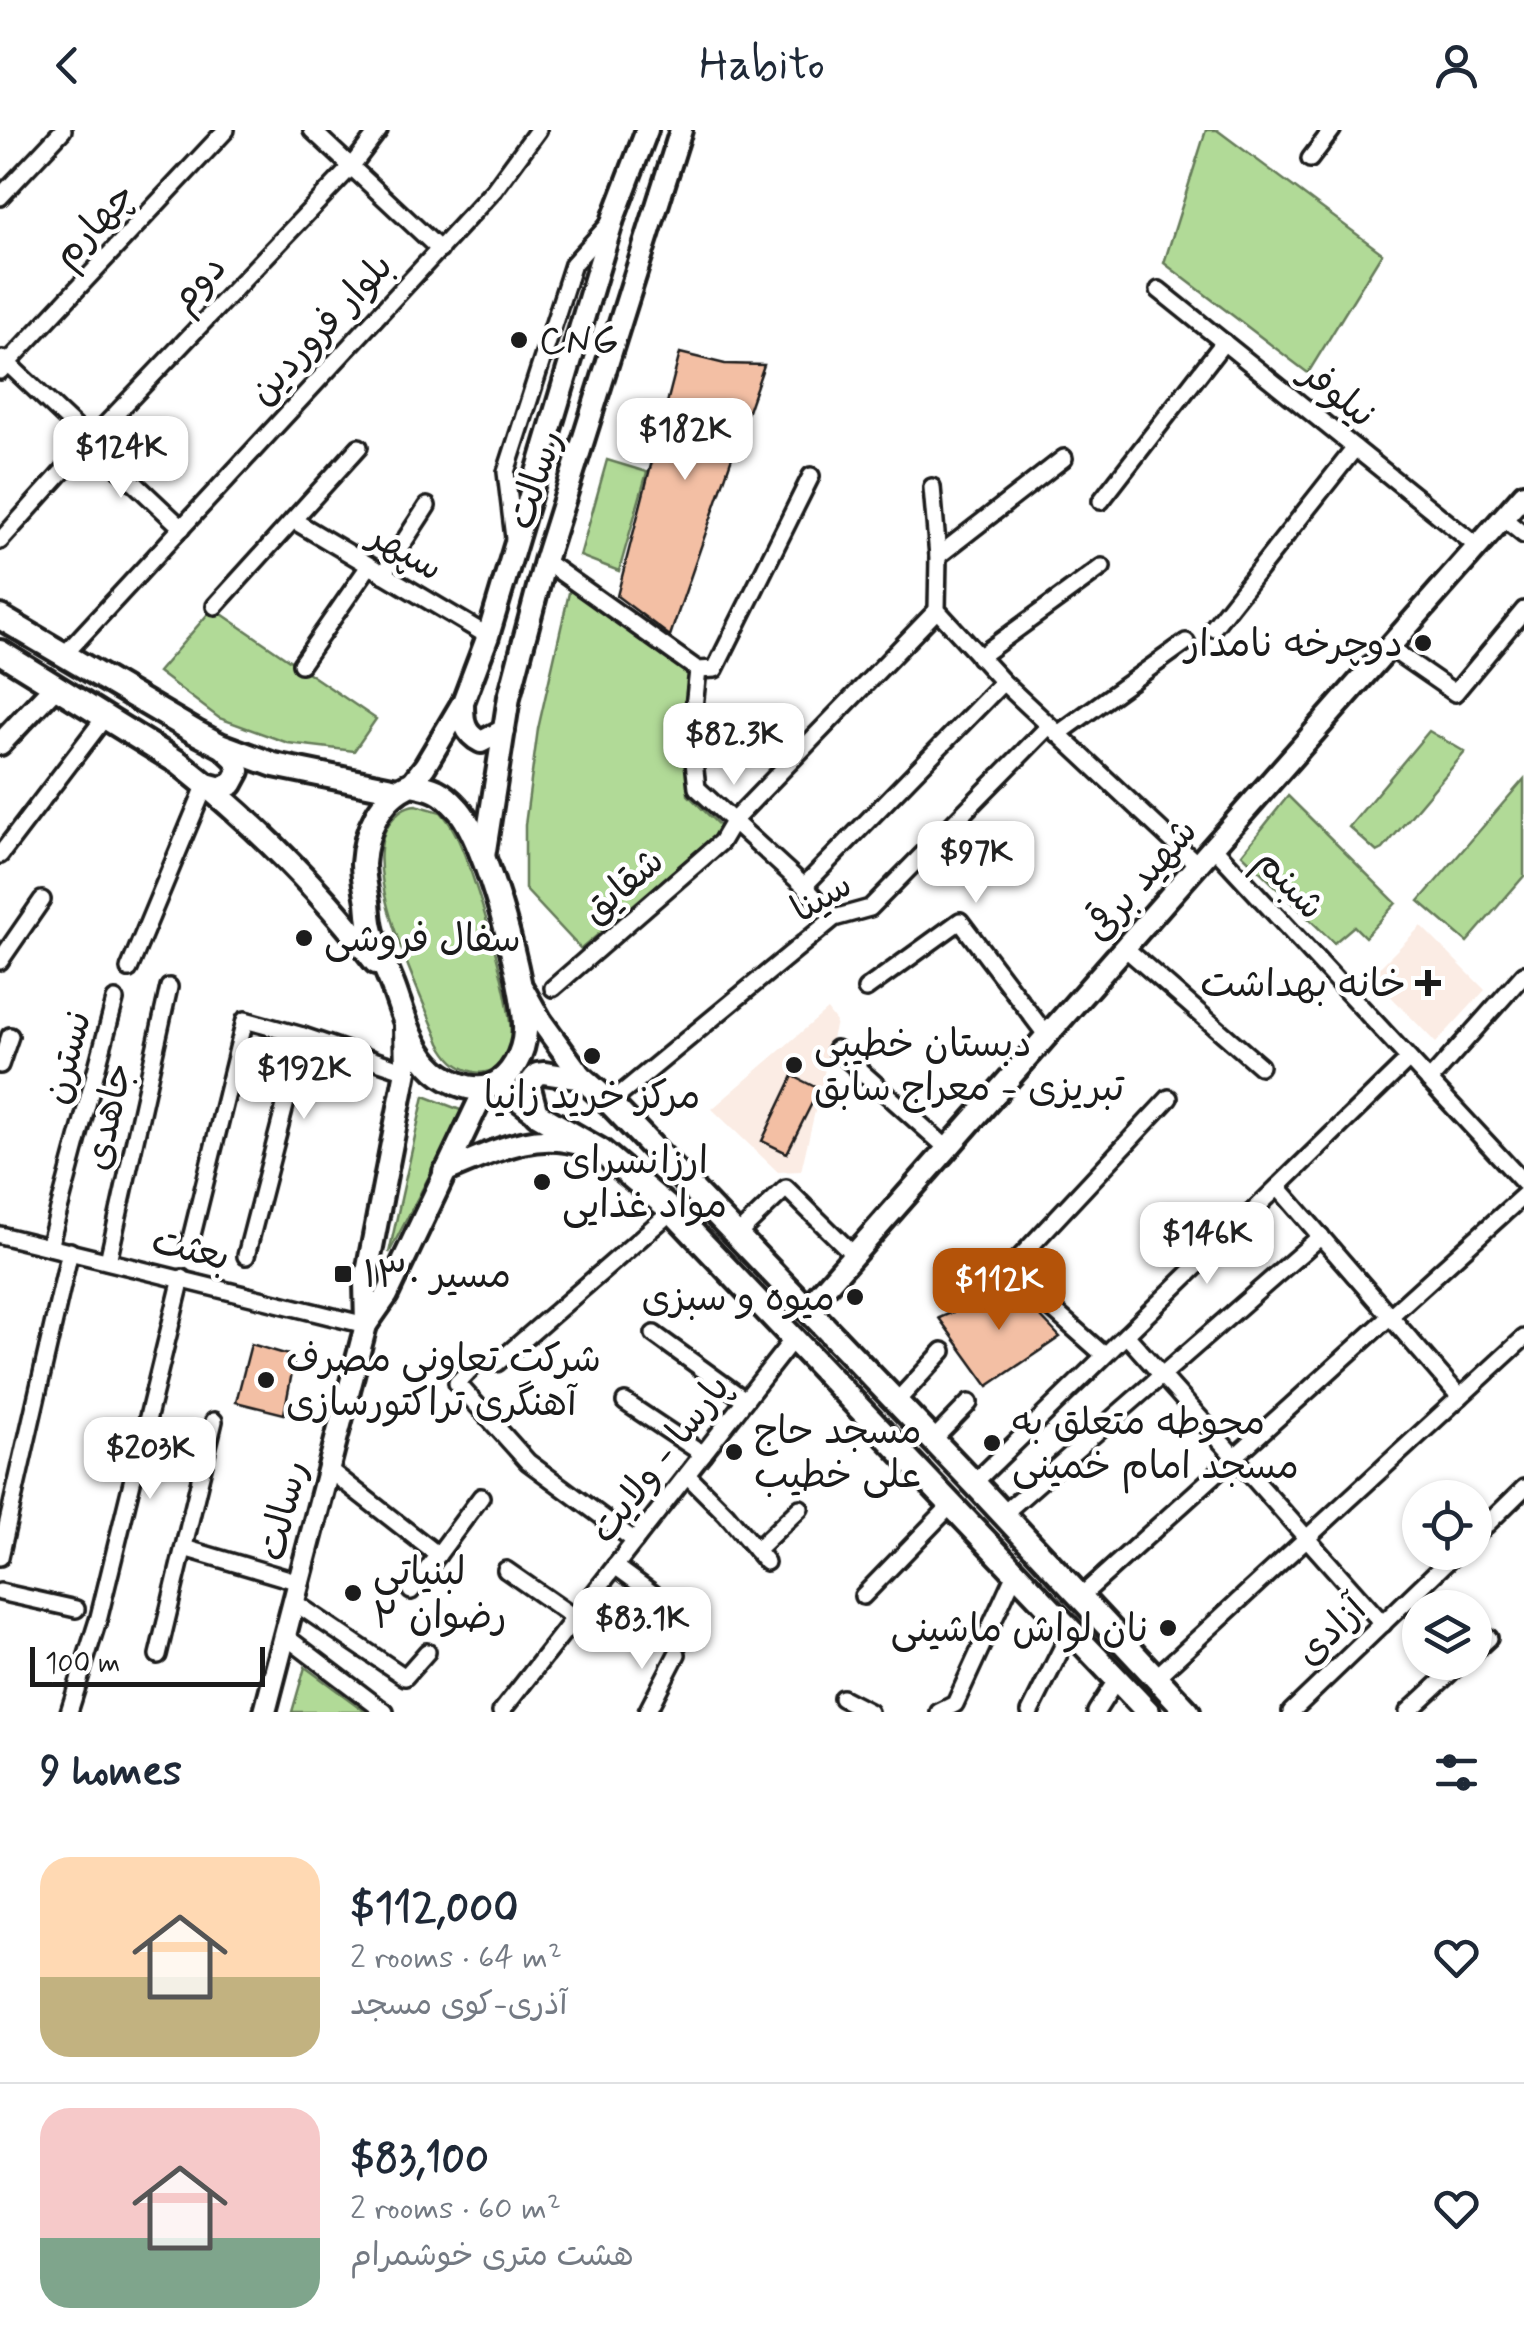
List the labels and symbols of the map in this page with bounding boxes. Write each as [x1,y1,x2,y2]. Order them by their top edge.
street label: چهارم [43,172,148,280]
street label: بلوار فروردین [239,243,405,416]
street label: دوم [160,245,239,324]
place label: CNG [539,318,618,367]
marker: CNG [508,329,530,351]
street label: نیلوفر [1288,348,1385,440]
pin: $182K [615,398,755,483]
pin: $124K [51,416,191,501]
street label: رسالت [497,424,575,536]
street label: سپهر [358,511,451,594]
place label: دوچرخه نامدار [1182,621,1403,670]
marker: دوچرخه نامدار [1412,632,1434,654]
pin: $82.3K [653,703,815,788]
street label: شهید برقی [1074,808,1209,953]
pin: $97K [917,821,1035,906]
street label: شقایق [572,838,675,936]
street label: شبنم [1242,838,1335,933]
street label: سینا [783,861,862,935]
place label: سفال فروشی [324,916,521,965]
marker: سفال فروشی [293,927,315,949]
place label: خانه بهداشت [1200,961,1406,1010]
marker: خانه بهداشت [1415,970,1441,996]
street label: نسترن [33,1006,104,1110]
place label: دبستان خطیبی تبریزی - معراج سابق [814,1021,1125,1114]
pin: $192K [234,1037,374,1122]
marker: مرکز خرید زانیا [581,1045,603,1067]
marker: دبستان خطیبی تبریزی - معراج سابق [783,1054,805,1076]
street label: جاهدی [73,1058,146,1175]
place label: مرکز خرید زانیا [484,1073,700,1122]
place label: ارزانسرای مواد غذایی [562,1138,727,1231]
marker: ارزانسرای مواد غذایی [531,1171,553,1193]
pin: $146K [1137,1202,1277,1287]
street label: بعثت [146,1217,234,1284]
pin: $112K [929,1248,1069,1333]
place label: مسیر ۱۳۰ [363,1252,511,1301]
marker: مسیر ۱۳۰ [332,1263,354,1285]
place label: میوه و سبزی [642,1275,835,1324]
marker: میوه و سبزی [844,1286,866,1308]
place label: شرکت تعاونی مصرف آهنگری تراکتورسازی [286,1336,601,1429]
street label: پارسا - ولایت [580,1365,742,1554]
marker: شرکت تعاونی مصرف آهنگری تراکتورسازی [255,1369,277,1391]
place label: محوطه متعلق به مسجد امام خمینی [1012,1399,1299,1494]
place label: مسجد حاج علی خطیب [754,1408,922,1501]
pin: $203K [80,1417,220,1502]
marker: محوطه متعلق به مسجد امام خمینی [981,1432,1003,1454]
marker: مسجد حاج علی خطیب [723,1441,745,1463]
street label: رسالت [248,1455,321,1566]
place label: لبنیاتی رضوان ۲ [373,1549,507,1642]
marker: لبنیاتی رضوان ۲ [342,1582,364,1604]
street label: آزادی [1286,1585,1379,1677]
pin: $83.1K [561,1587,723,1672]
place label: نان لواش ماشینی [891,1606,1148,1655]
marker: نان لواش ماشینی [1157,1617,1179,1639]
scale bar [30,1642,265,1686]

